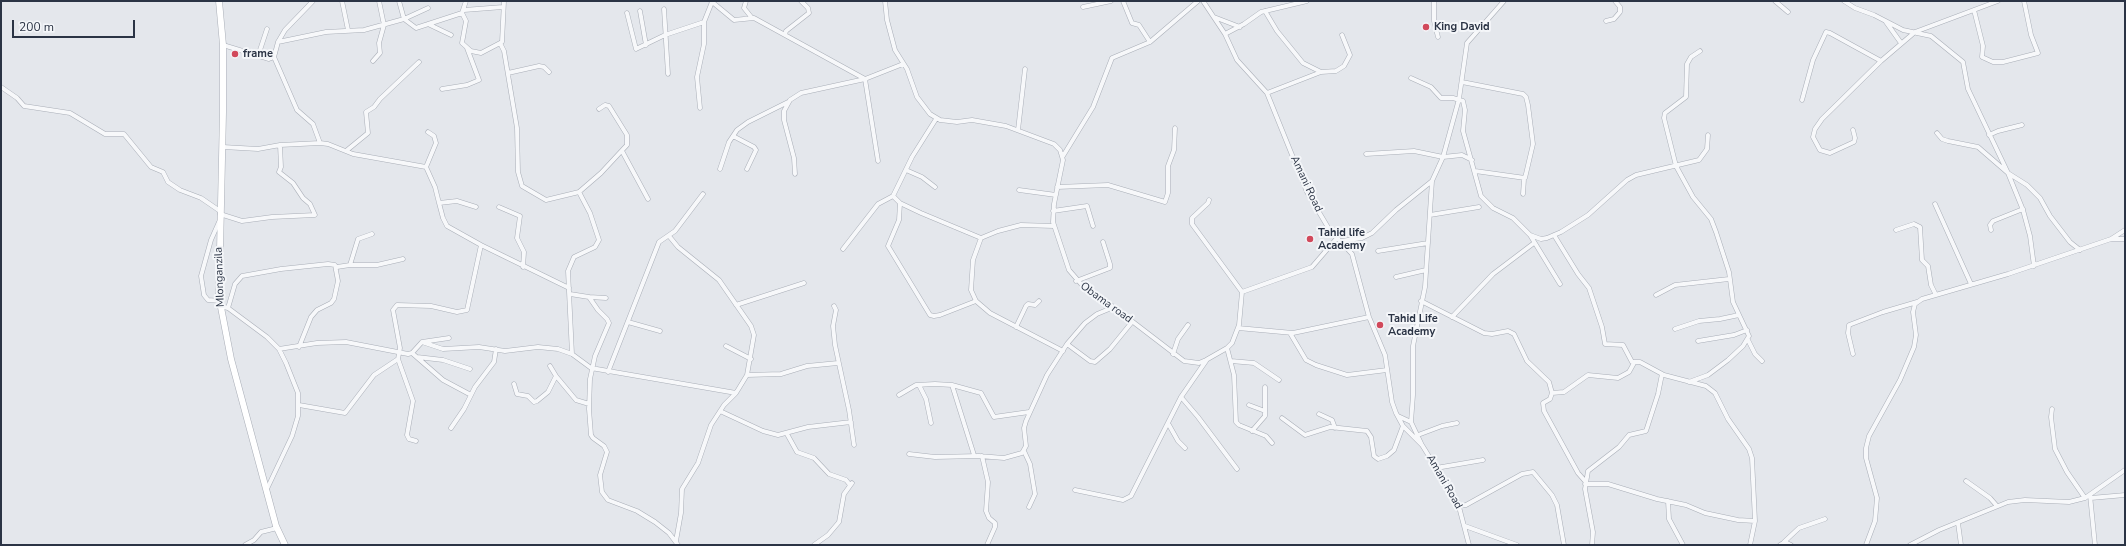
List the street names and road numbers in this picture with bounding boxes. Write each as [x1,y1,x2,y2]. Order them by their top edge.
street label: Amani Road [1287,154,1325,214]
street label: Mlonganzila [212,247,228,307]
street label: Obama road [1077,280,1135,326]
street label: Amani Road [1423,453,1465,511]

